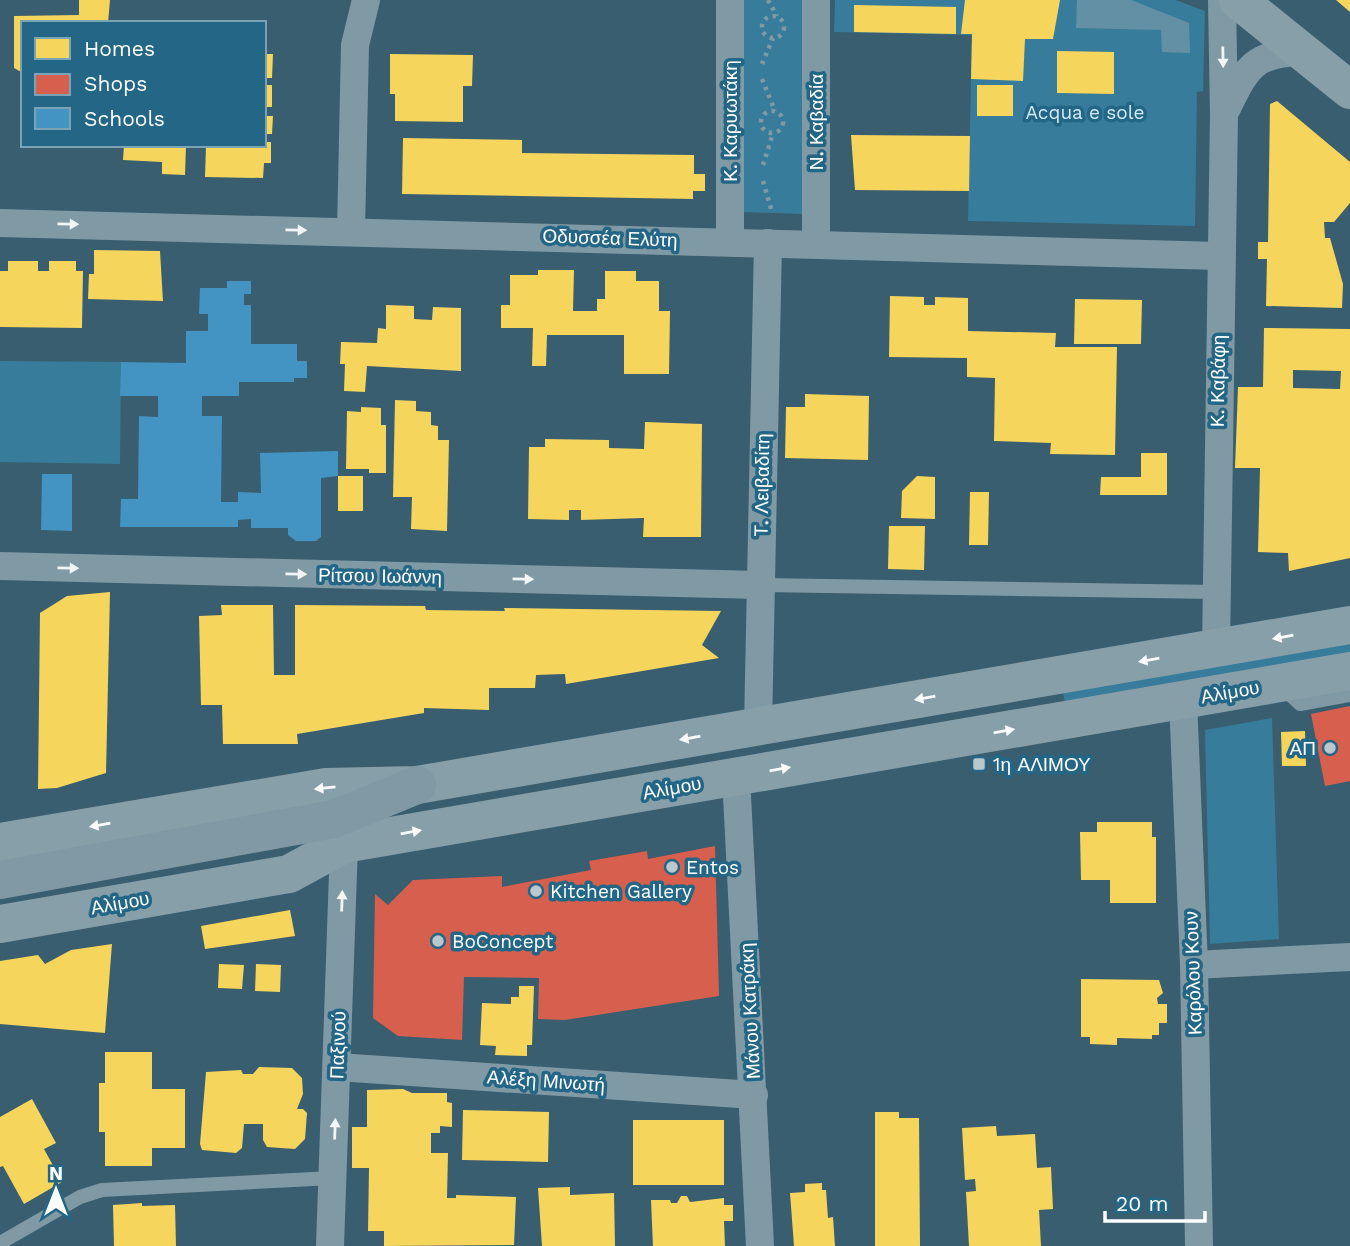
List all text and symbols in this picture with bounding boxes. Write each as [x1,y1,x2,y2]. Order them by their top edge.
legend [21,21,266,147]
text: Homes [84,36,155,61]
one-way arrow [1217,46,1229,68]
street label: Κ. Καρυωτάκη [719,60,742,182]
text: Shops [84,71,147,96]
street label: Ν. Καβαδία [805,74,828,170]
park label: Acqua e sole [1025,101,1145,124]
text: Schools [84,106,165,131]
one-way arrow [57,219,79,230]
one-way arrow [285,224,307,236]
street label: Οδυσσέα Ελύτη [542,224,678,252]
street label: Κ. Καβάφη [1206,335,1230,427]
street label: Τ. Λειβαδίτη [750,433,774,537]
one-way arrow [57,562,79,574]
street label: Ρίτσου Ιωάννη [318,563,442,589]
one-way arrow [285,568,307,579]
one-way arrow [512,574,534,585]
one-way arrow [1272,632,1294,643]
one-way arrow [1138,655,1160,666]
street label: Αλίμου [1199,676,1261,708]
one-way arrow [913,693,935,704]
one-way arrow [993,725,1015,736]
one-way arrow [679,733,701,744]
place label: ΑΠ [1290,737,1316,760]
marker: ΑΠ [1322,740,1338,756]
place label: 1η ΑΛΙΜΟΥ [993,753,1091,776]
marker: 1η ΑΛΙΜΟΥ [971,756,987,772]
one-way arrow [769,763,791,774]
street label: Αλίμου [641,772,703,804]
one-way arrow [314,783,336,794]
one-way arrow [89,820,111,831]
one-way arrow [400,826,422,837]
place label: Entos [686,856,739,879]
marker: Entos [664,859,680,875]
place label: Kitchen Gallery [550,880,692,903]
marker: Kitchen Gallery [528,883,544,899]
street label: Αλίμου [89,887,151,919]
one-way arrow [336,890,348,912]
street label: Καρόλου Κουν [1179,911,1207,1035]
place label: BoConcept [452,930,553,953]
marker: BoConcept [430,933,446,949]
street label: Μάνου Κατράκη [735,942,765,1080]
street label: Παξινού [325,1011,351,1079]
street label: Αλέξη Μινωτή [486,1065,606,1097]
one-way arrow [329,1118,341,1140]
north arrow [21,1155,91,1225]
text: N [49,1162,63,1185]
scale bar [1105,1180,1205,1224]
text: 20 m [1116,1191,1168,1216]

